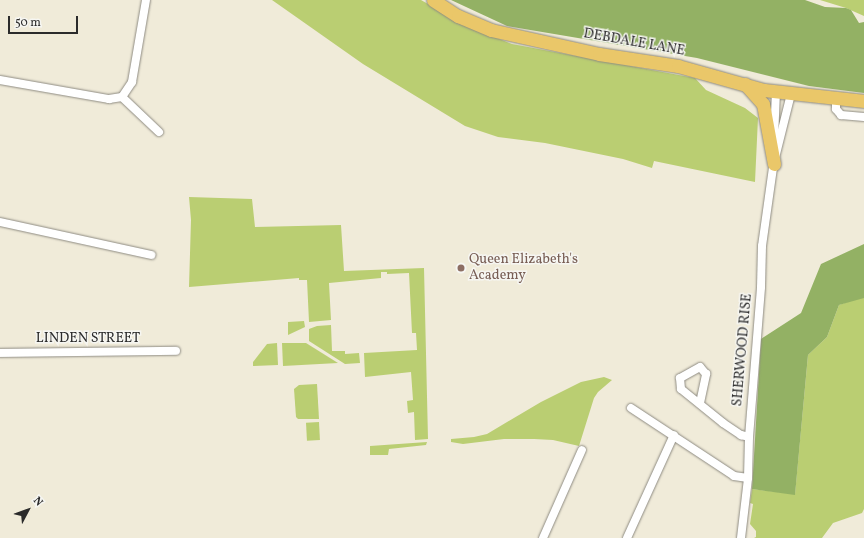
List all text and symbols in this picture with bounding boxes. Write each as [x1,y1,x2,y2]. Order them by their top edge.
scale bar [10,8,80,34]
text: 50 m [15,15,41,31]
street label: DEBDALE LANE [582,26,686,60]
place label: Queen Elizabeth's Academy [469,252,578,284]
marker: Queen Elizabeth's Academy [456,263,466,273]
street label: SHERWOOD RISE [730,293,756,407]
street label: LINDEN STREET [36,331,140,347]
north arrow [8,490,48,530]
text: N [29,494,46,510]

